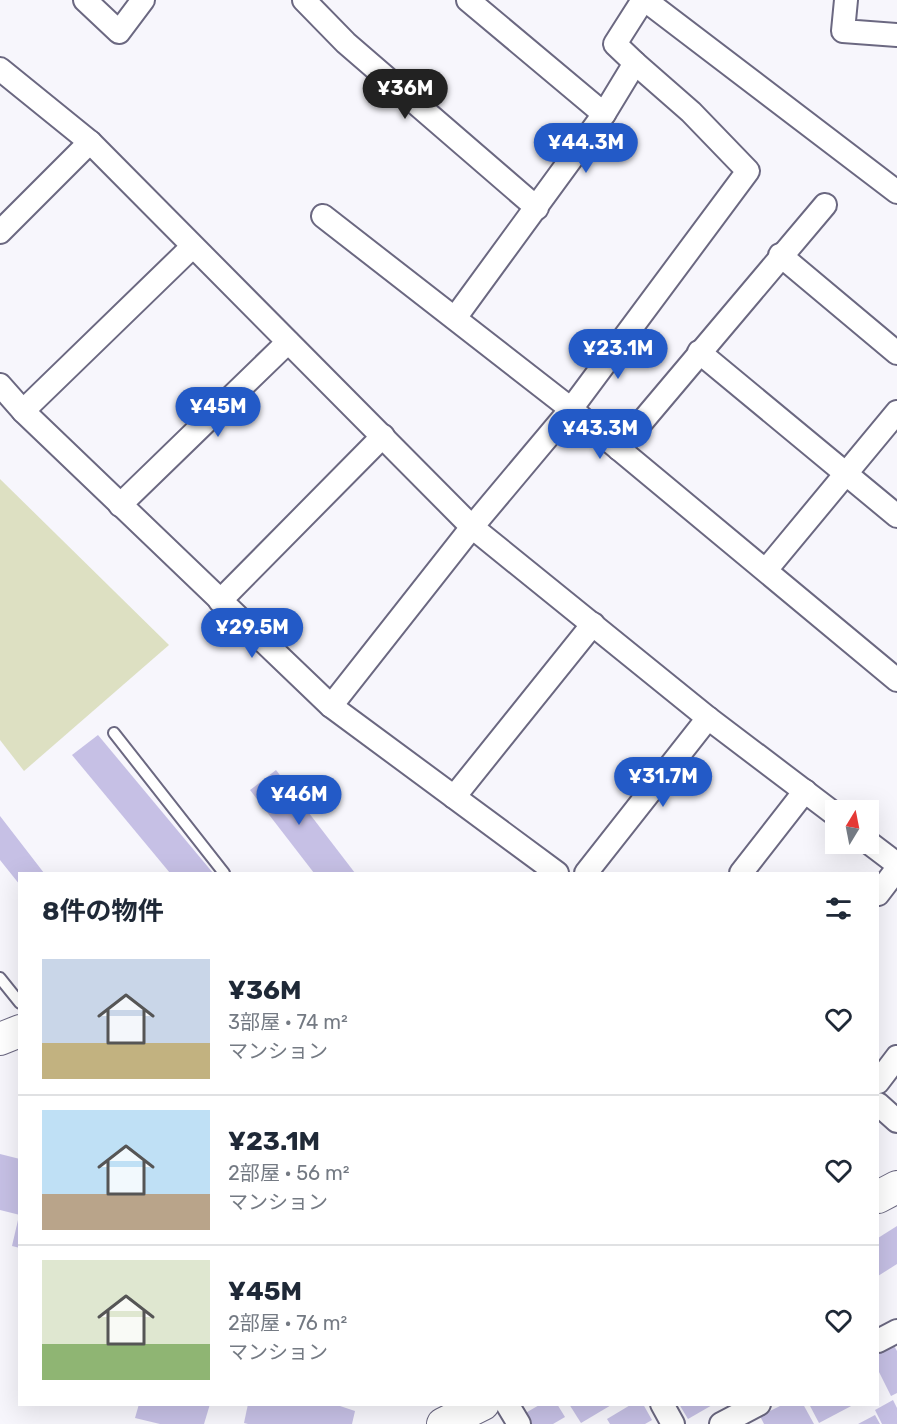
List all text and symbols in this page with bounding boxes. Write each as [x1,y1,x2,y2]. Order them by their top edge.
pin: ¥36M [369,69,441,120]
text: ¥36M [377,76,433,100]
pin: ¥44.3M [537,123,635,174]
text: ¥44.3M [548,130,624,154]
pin: ¥23.1M [569,329,667,380]
text: ¥23.1M [583,336,653,360]
pin: ¥45M [182,387,254,438]
text: ¥45M [190,394,246,418]
pin: ¥43.3M [551,409,649,460]
text: ¥43.3M [562,416,638,440]
pin: ¥29.5M [203,608,301,659]
text: ¥29.5M [215,615,289,639]
pin: ¥31.7M [614,757,712,808]
text: ¥31.7M [628,764,698,788]
pin: ¥46M [263,775,335,826]
text: ¥46M [270,782,328,806]
north arrow [825,800,879,854]
map controls [825,800,879,854]
icon: filters [822,892,855,925]
text: 8件の物件 [42,896,164,927]
text: ¥36M [228,975,302,1006]
icon: home [90,983,162,1055]
icon: heart [822,1003,855,1036]
text: 3部屋 · 74 m² [228,1010,348,1034]
text: マンション [228,1039,328,1063]
text: ¥23.1M [228,1126,320,1157]
icon: home [90,1134,162,1206]
icon: heart [822,1154,855,1187]
text: 2部屋 · 56 m² [228,1161,350,1185]
text: マンション [228,1190,328,1214]
text: ¥45M [228,1276,302,1307]
icon: home [90,1284,162,1356]
icon: heart [822,1304,855,1337]
text: 2部屋 · 76 m² [228,1311,347,1335]
text: マンション [228,1340,328,1364]

